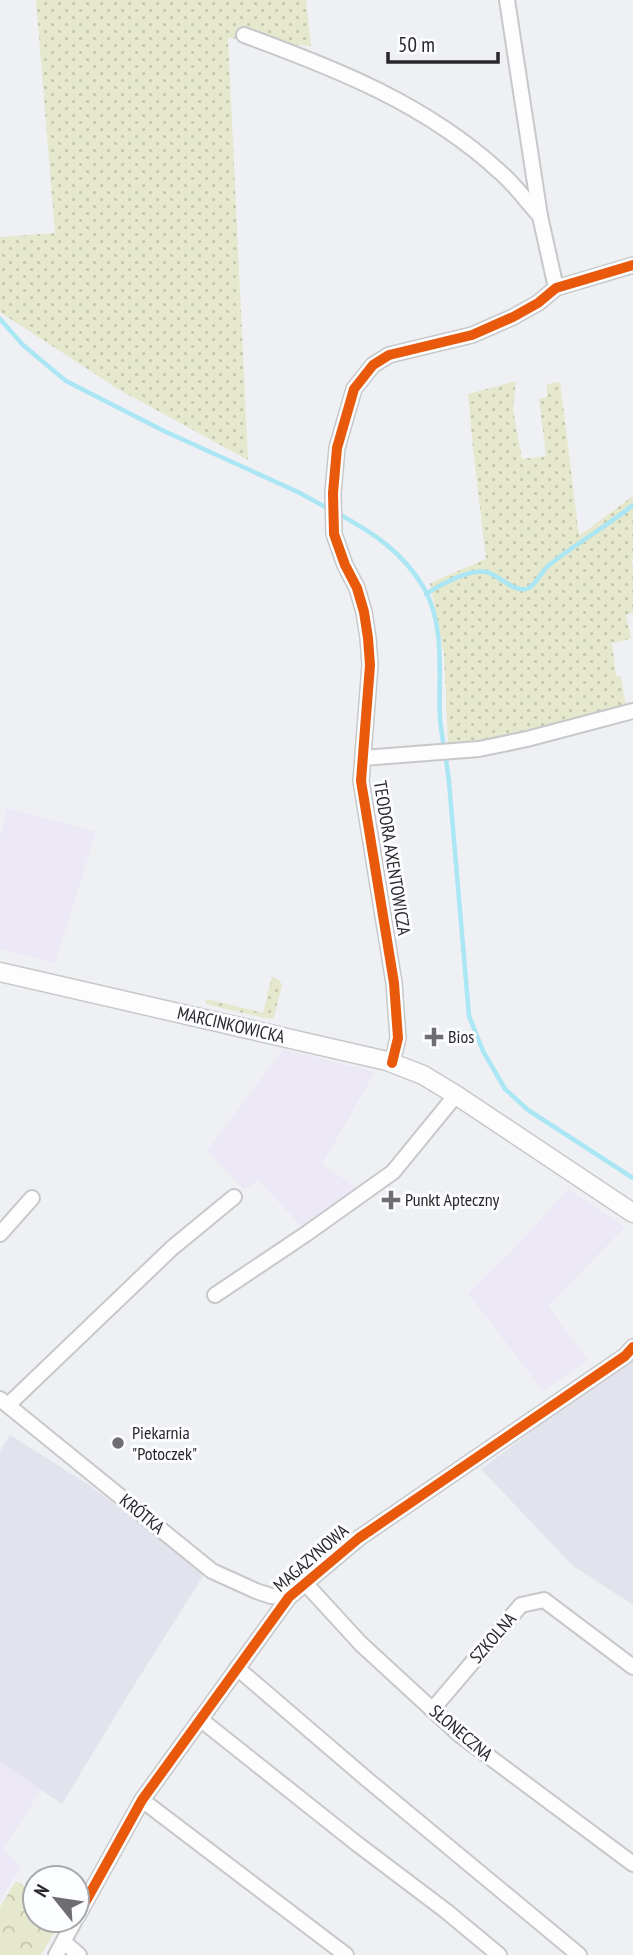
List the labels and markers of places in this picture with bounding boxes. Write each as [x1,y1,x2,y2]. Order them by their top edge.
place label: Bios [448,1025,474,1048]
marker: Bios [426,1029,442,1045]
place label: Punkt Apteczny [405,1188,500,1211]
marker: Punkt Apteczny [383,1192,399,1208]
place label: Piekarnia "Potoczek" [132,1421,197,1465]
marker: Piekarnia "Potoczek" [110,1435,126,1451]

